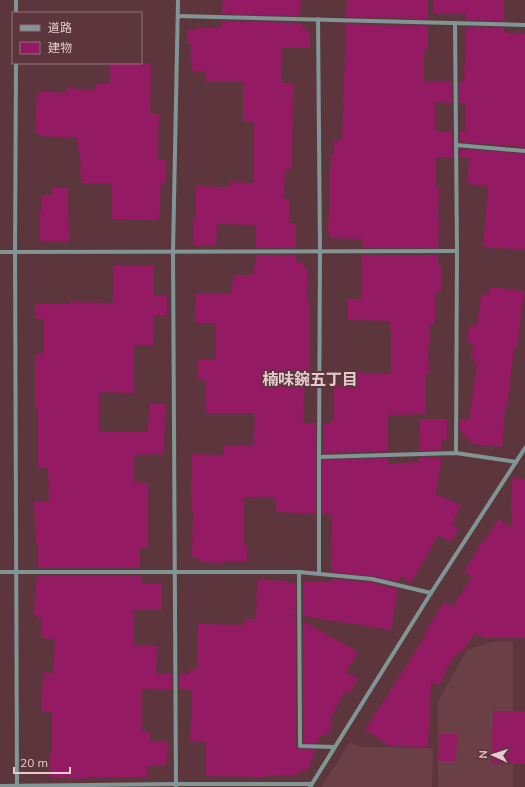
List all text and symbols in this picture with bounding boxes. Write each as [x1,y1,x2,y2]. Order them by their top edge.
legend [12,12,142,64]
text: 道路 [48,20,72,35]
text: 建物 [48,40,72,55]
district label: 楠味鋺五丁目 [262,369,358,389]
north arrow [473,735,513,775]
scale bar [14,749,70,775]
text: N [476,750,490,759]
text: 20 m [20,755,48,770]

